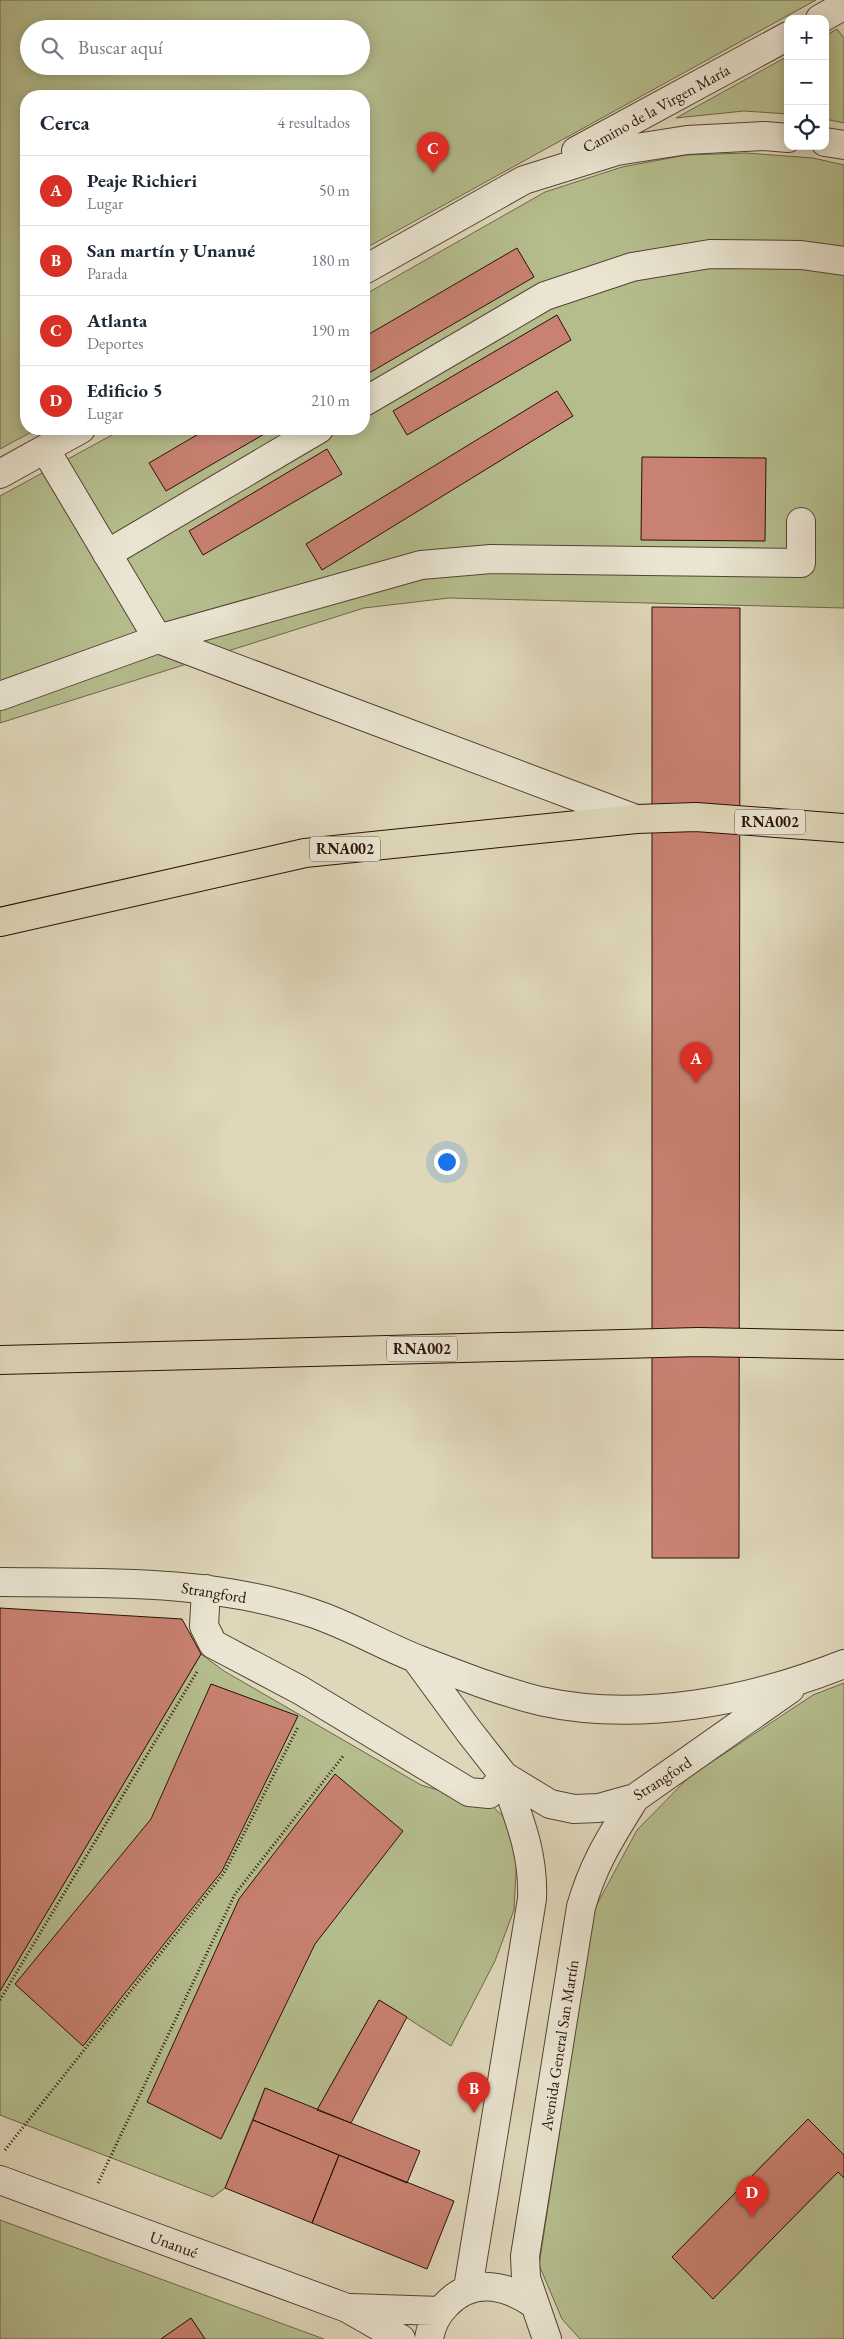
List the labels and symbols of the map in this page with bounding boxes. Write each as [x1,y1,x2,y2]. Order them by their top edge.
street label: Camino de la Virgen María [579,59,734,158]
pin: C [417,132,449,173]
road number: RNA002 [735,810,805,834]
road number: RNA002 [310,836,380,862]
pin: A [680,1042,712,1083]
your location [434,1149,460,1175]
road number: RNA002 [387,1336,457,1362]
street label: Strangford [180,1577,249,1608]
street label: Strangford [629,1751,696,1805]
street label: Avenida General San Martín [535,1958,583,2133]
pin: B [458,2072,490,2113]
pin: D [736,2176,768,2217]
street label: Unanué [147,2226,201,2263]

